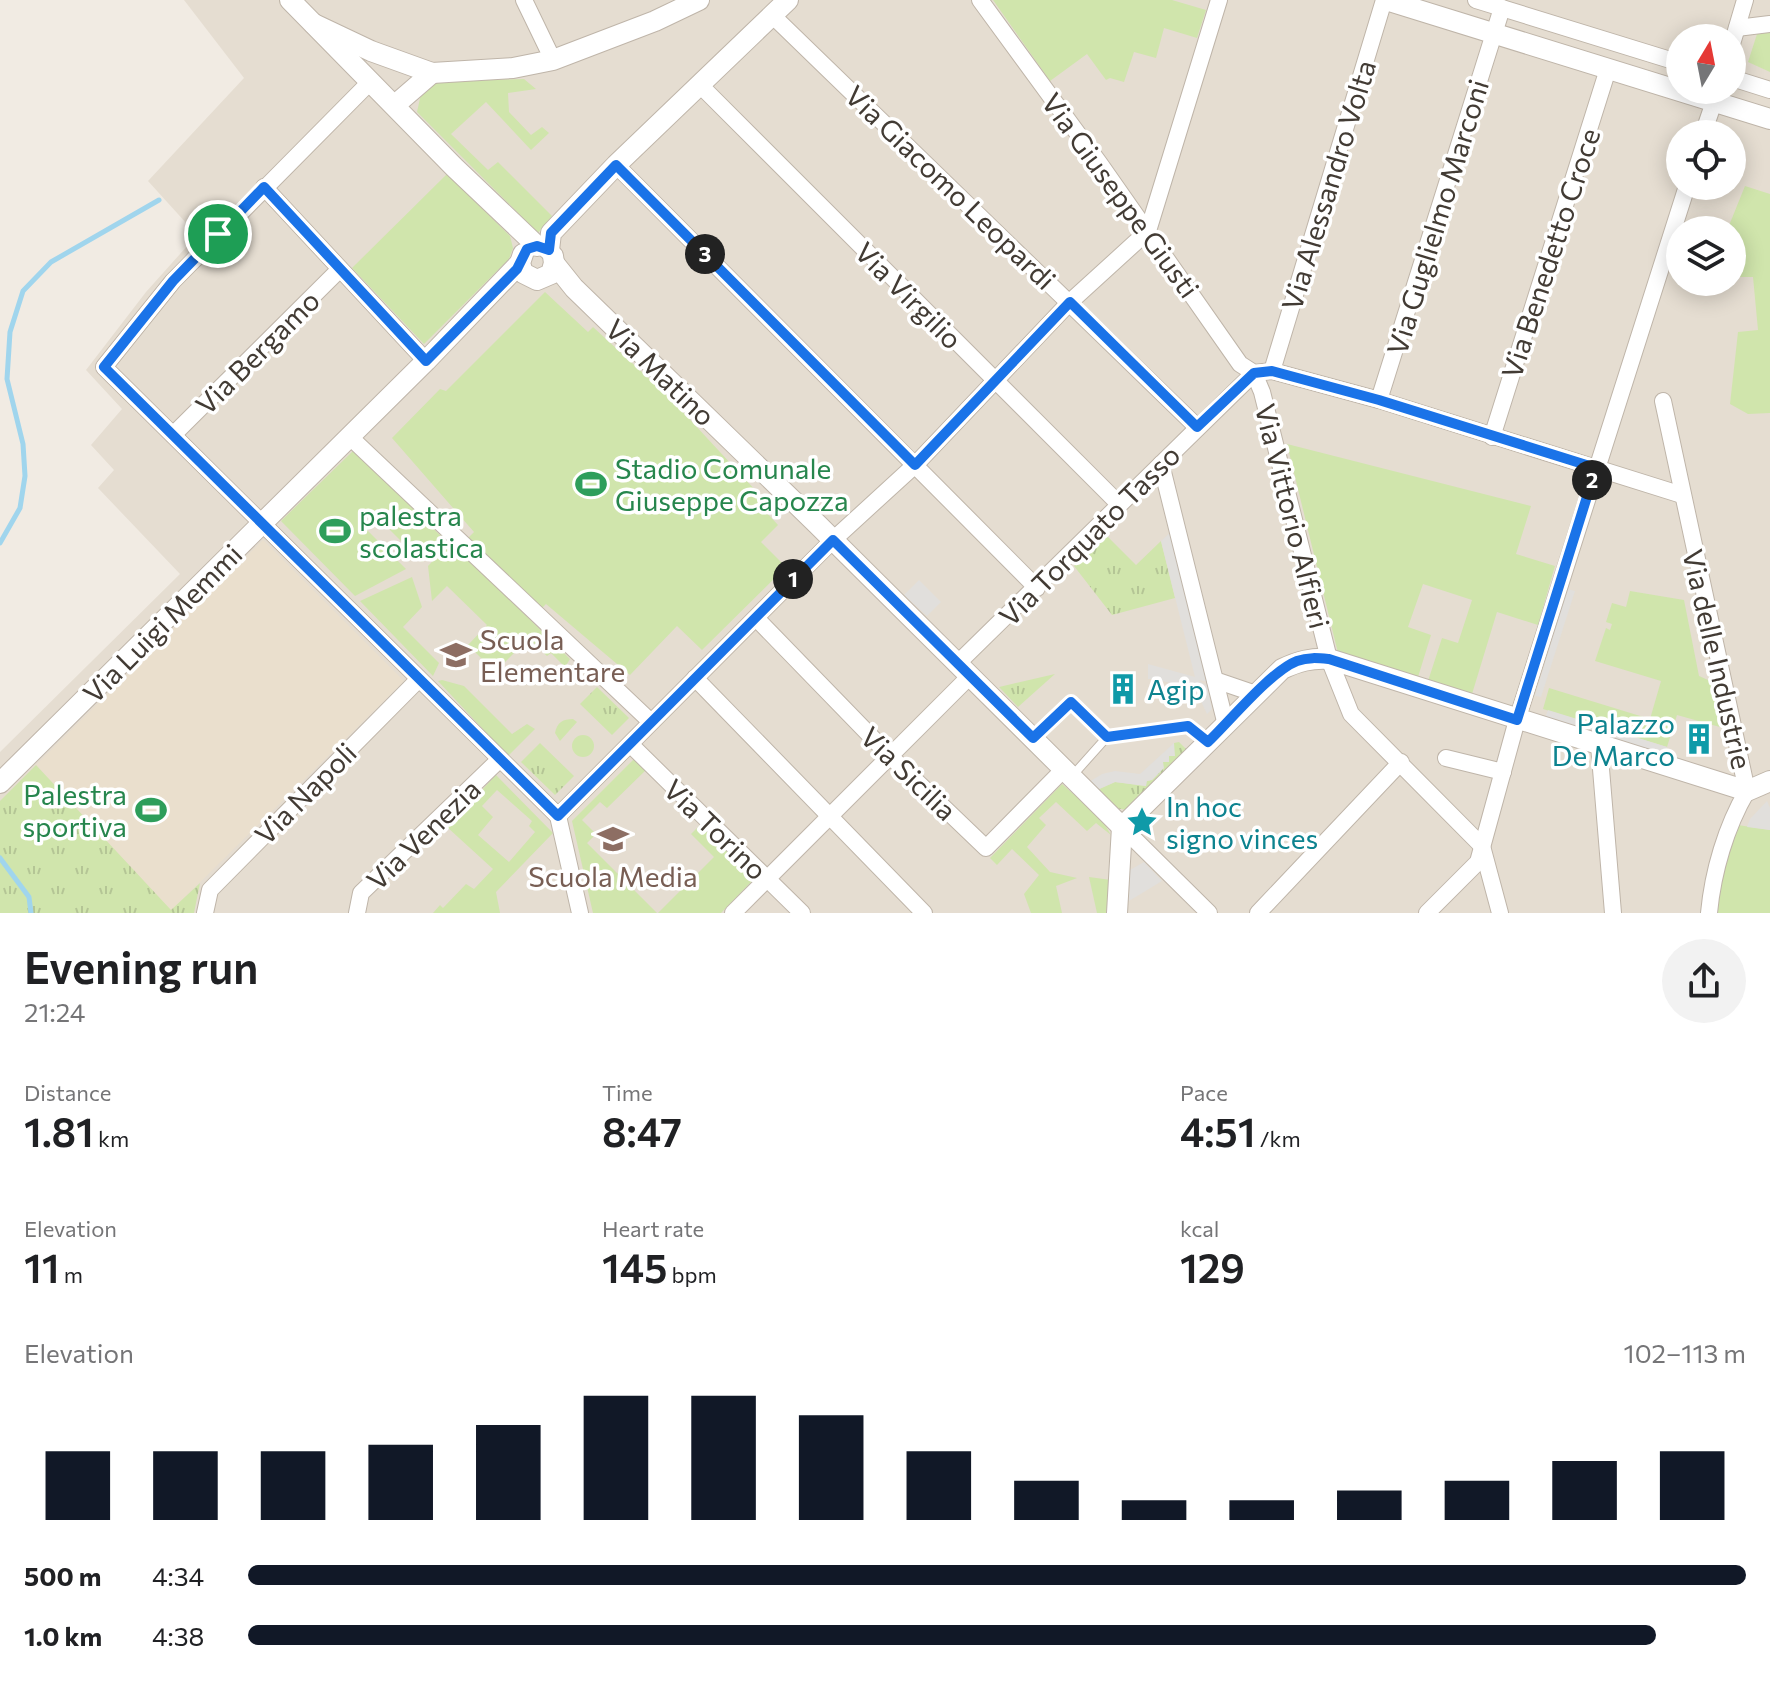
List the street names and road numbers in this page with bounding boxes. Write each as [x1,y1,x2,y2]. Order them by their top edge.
street label: Via Alessandro Volta [1274,56,1382,314]
street label: Via Guglielmo Marconi [1379,75,1495,359]
street label: Via Giacomo Leopardi [839,78,1063,296]
street label: Via Giuseppe Giusti [1035,86,1207,304]
street label: Via Benedetto Croce [1494,124,1606,382]
street label: Via Virgilio [848,234,970,356]
street label: Via Bergamo [188,283,326,421]
street label: Via Matino [599,311,723,433]
street label: Via Vittorio Alfieri [1249,400,1337,632]
street label: Via Torquato Tasso [991,437,1187,633]
street label: Via Luigi Memmi [76,537,248,709]
street label: Via delle Industrie [1676,546,1760,772]
street label: Via Sicilia [854,719,964,827]
street label: Via Napoli [247,735,363,851]
street label: Via Venezia [359,771,487,897]
street label: Via Torino [657,772,775,886]

